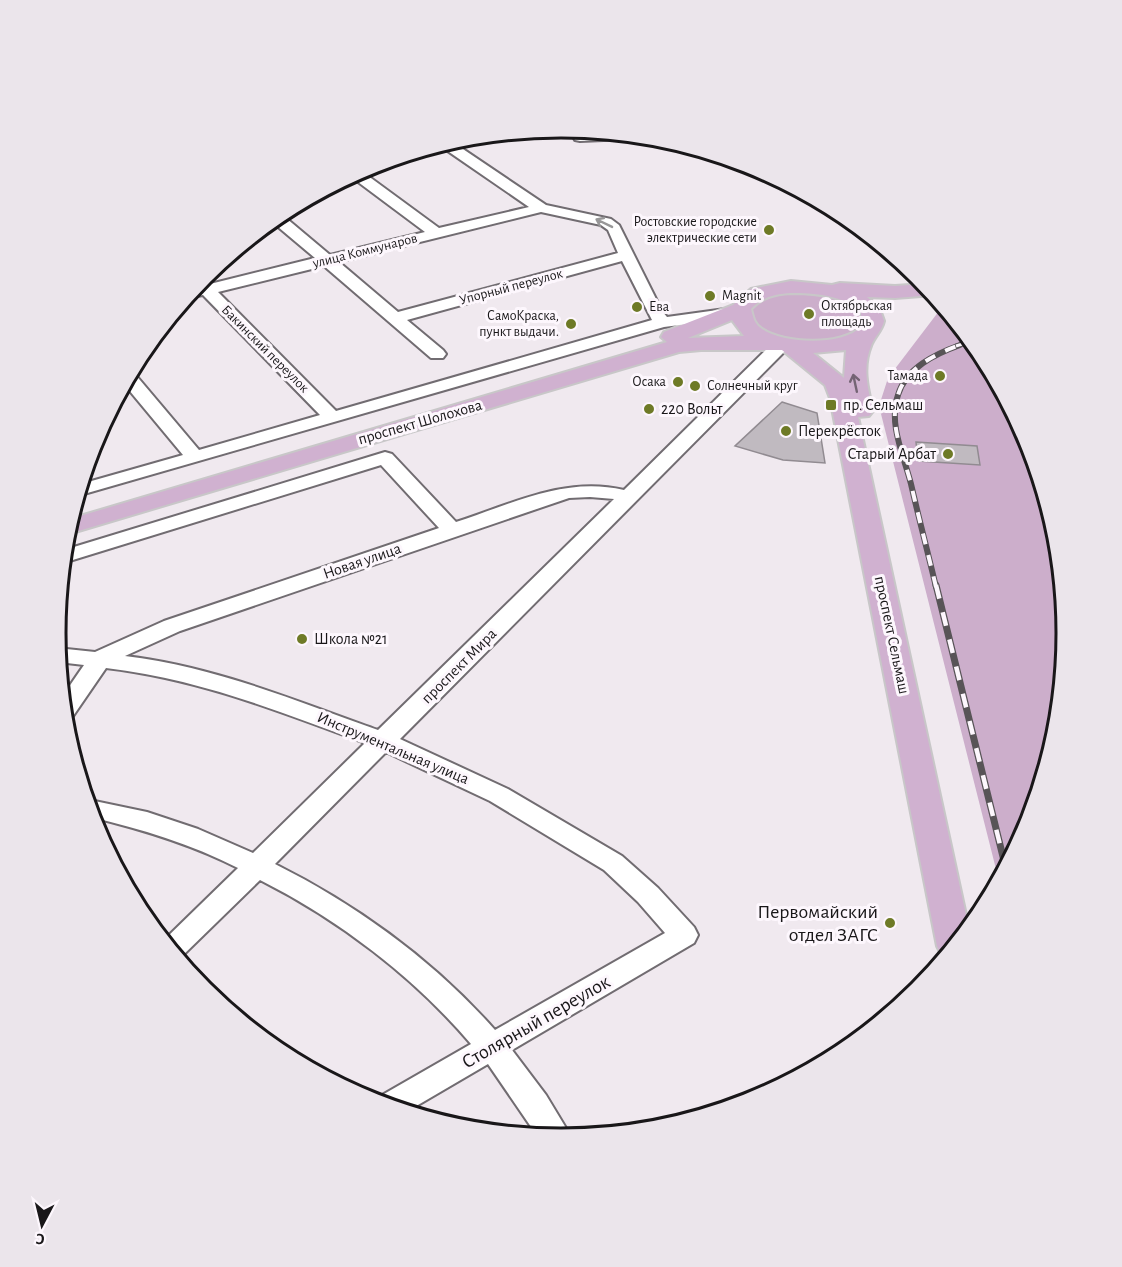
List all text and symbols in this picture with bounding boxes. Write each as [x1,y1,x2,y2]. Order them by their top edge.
place label: Ростовские городские электрические сети [634,215,757,245]
one-way arrow [595,217,613,229]
marker: Ростовские городские электрические сети [762,223,776,237]
street label: улица Коммунаров [310,231,419,271]
street label: Упорный переулок [458,266,565,308]
marker: Magnit [703,289,717,303]
place label: Magnit [722,289,762,303]
place label: Октябрьская площадь [821,299,892,329]
marker: Ева [630,300,644,314]
place label: Ева [649,300,670,314]
street label: Бакинский переулок [219,303,312,396]
marker: Октябрьская площадь [802,307,816,321]
place label: СамоКраска, пункт выдачи. [479,309,559,339]
marker: СамоКраска, пункт выдачи. [564,317,578,331]
place label: Тамада [888,369,929,383]
marker: Тамада [933,369,947,383]
one-way arrow [849,373,860,393]
place label: Осака [632,375,667,389]
marker: Осака [671,375,685,389]
marker: Солнечный круг [688,379,702,393]
place label: Солнечный круг [707,379,798,393]
street label: проспект Шолохова [356,397,484,447]
place label: пр. Сельмаш [843,397,923,413]
marker: пр. Сельмаш [824,398,838,412]
place label: 220 Вольт [661,401,723,417]
marker: 220 Вольт [642,402,656,416]
place label: Перекрёсток [798,423,882,439]
marker: Перекрёсток [779,424,793,438]
place label: Старый Арбат [847,446,936,462]
marker: Старый Арбат [941,447,955,461]
street label: Новая улица [321,540,403,583]
street label: проспект Сельмаш [872,575,912,695]
street label: проспект Мира [418,625,500,707]
place label: Школа №21 [314,631,388,647]
marker: Школа №21 [295,632,309,646]
street label: Инструментальная улица [314,709,471,788]
place label: Первомайский отдел ЗАГС [757,902,878,945]
marker: Первомайский отдел ЗАГС [883,916,897,930]
street label: Столярный переулок [459,972,613,1072]
north arrow [12,1195,72,1255]
text: С [35,1230,46,1247]

